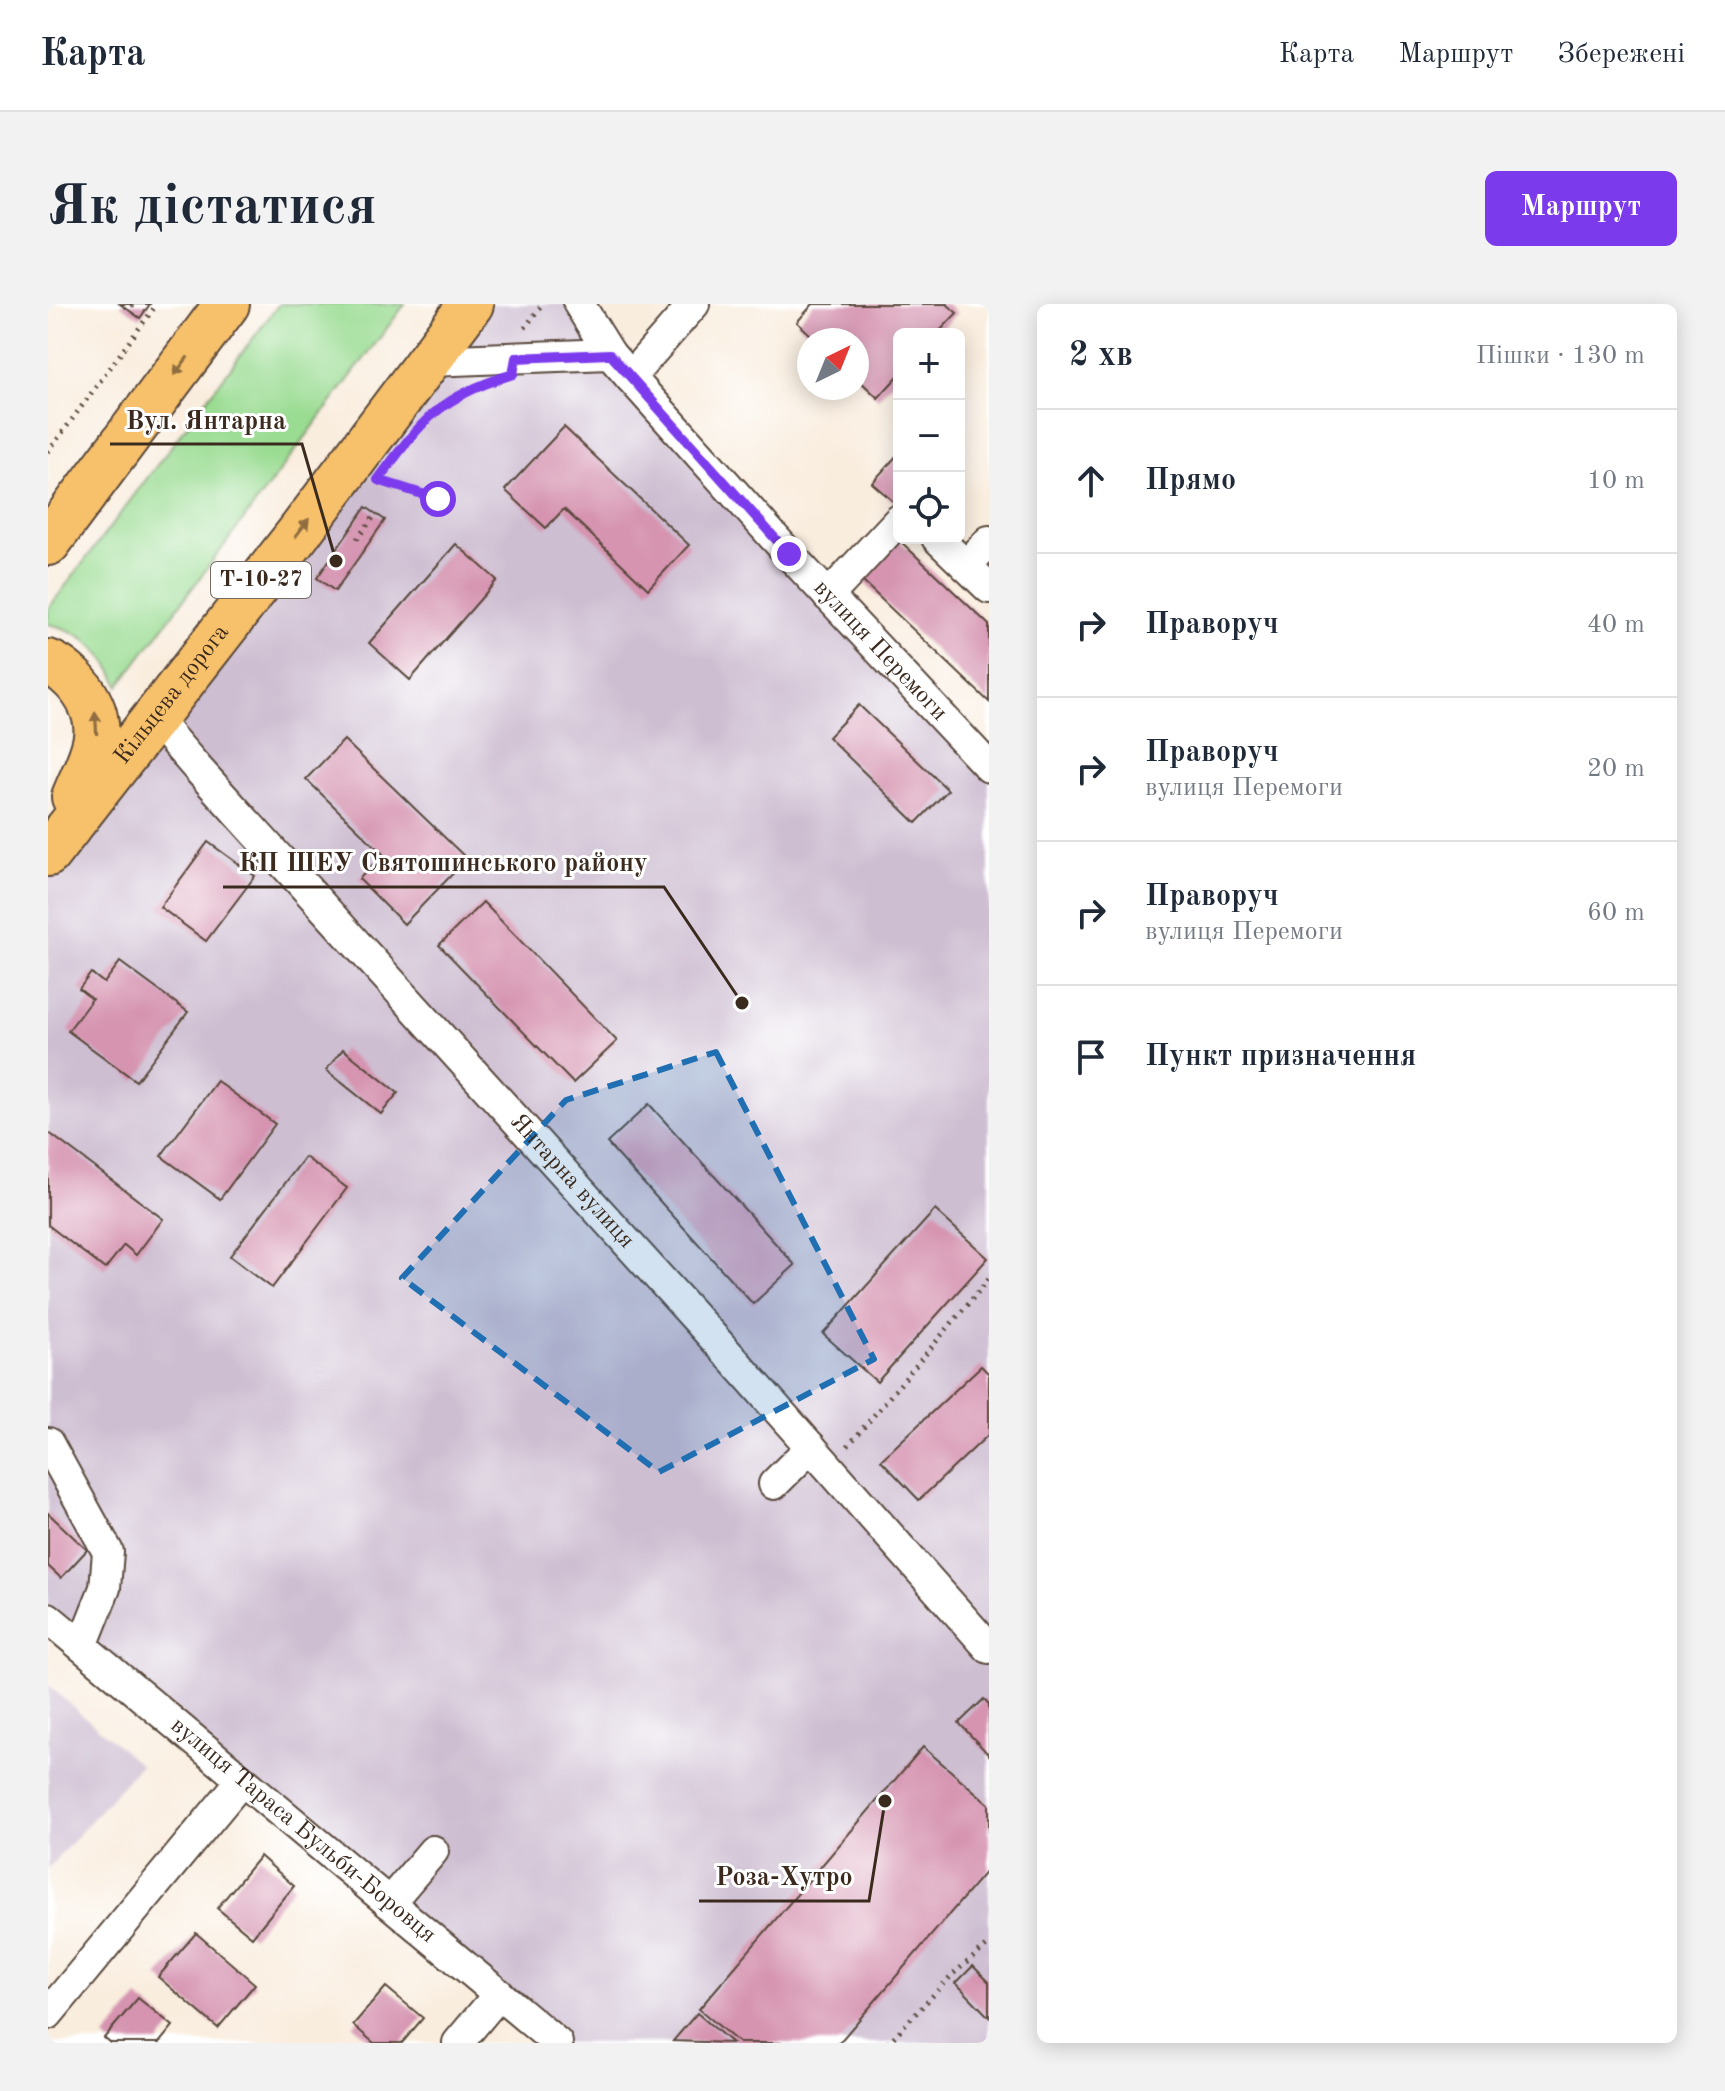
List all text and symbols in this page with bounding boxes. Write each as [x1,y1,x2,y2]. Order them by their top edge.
text: Карта [40,36,146,74]
text: Карта [1279,41,1354,69]
text: Маршрут [1398,41,1513,69]
text: Збережені [1557,41,1685,69]
button: Маршрут [1485,171,1677,246]
text: Як дістатися [48,180,377,236]
north arrow [797,328,869,400]
map controls [893,328,965,544]
button: + [893,328,965,400]
text: 2 хв [1069,339,1133,373]
text: Пішки · 130 m [1476,343,1645,369]
one-way arrow [173,356,189,377]
callout: Вул. Янтарна [110,394,302,444]
button: − [893,400,965,472]
text: Вул. Янтарна [126,409,286,435]
icon: ahead [1069,459,1113,503]
text: Прямо [1145,466,1236,496]
text: 10 m [1587,468,1645,494]
button: locate [893,472,965,544]
route start [420,481,456,517]
one-way arrow [294,518,310,538]
route end [771,536,807,572]
road number: Т-10-27 [211,562,311,598]
street label: вулиця Перемоги [809,576,951,726]
icon: right [1069,603,1113,647]
text: Праворуч [1145,610,1279,640]
text: 40 m [1587,612,1645,638]
street label: Кільцева дорога [111,620,234,769]
one-way arrow [89,710,102,735]
text: Праворуч [1145,738,1279,768]
icon: right [1069,747,1113,791]
text: 20 m [1587,756,1645,782]
text: вулиця Перемоги [1145,775,1343,801]
callout: КП ШЕУ Святошинського району [223,837,664,887]
text: КП ШЕУ Святошинського району [238,851,648,877]
text: Праворуч [1145,882,1279,912]
icon: right [1069,891,1113,935]
text: 60 m [1587,900,1645,926]
text: вулиця Перемоги [1145,919,1343,945]
icon: arrive [1069,1035,1113,1079]
text: Пункт призначення [1145,1042,1416,1072]
street label: Янтарна вулиця [505,1110,639,1253]
street label: вулиця Тараса Бульби-Боровця [166,1713,440,1948]
callout: Роза-Хутро [699,1851,869,1901]
text: Роза-Хутро [715,1865,853,1891]

